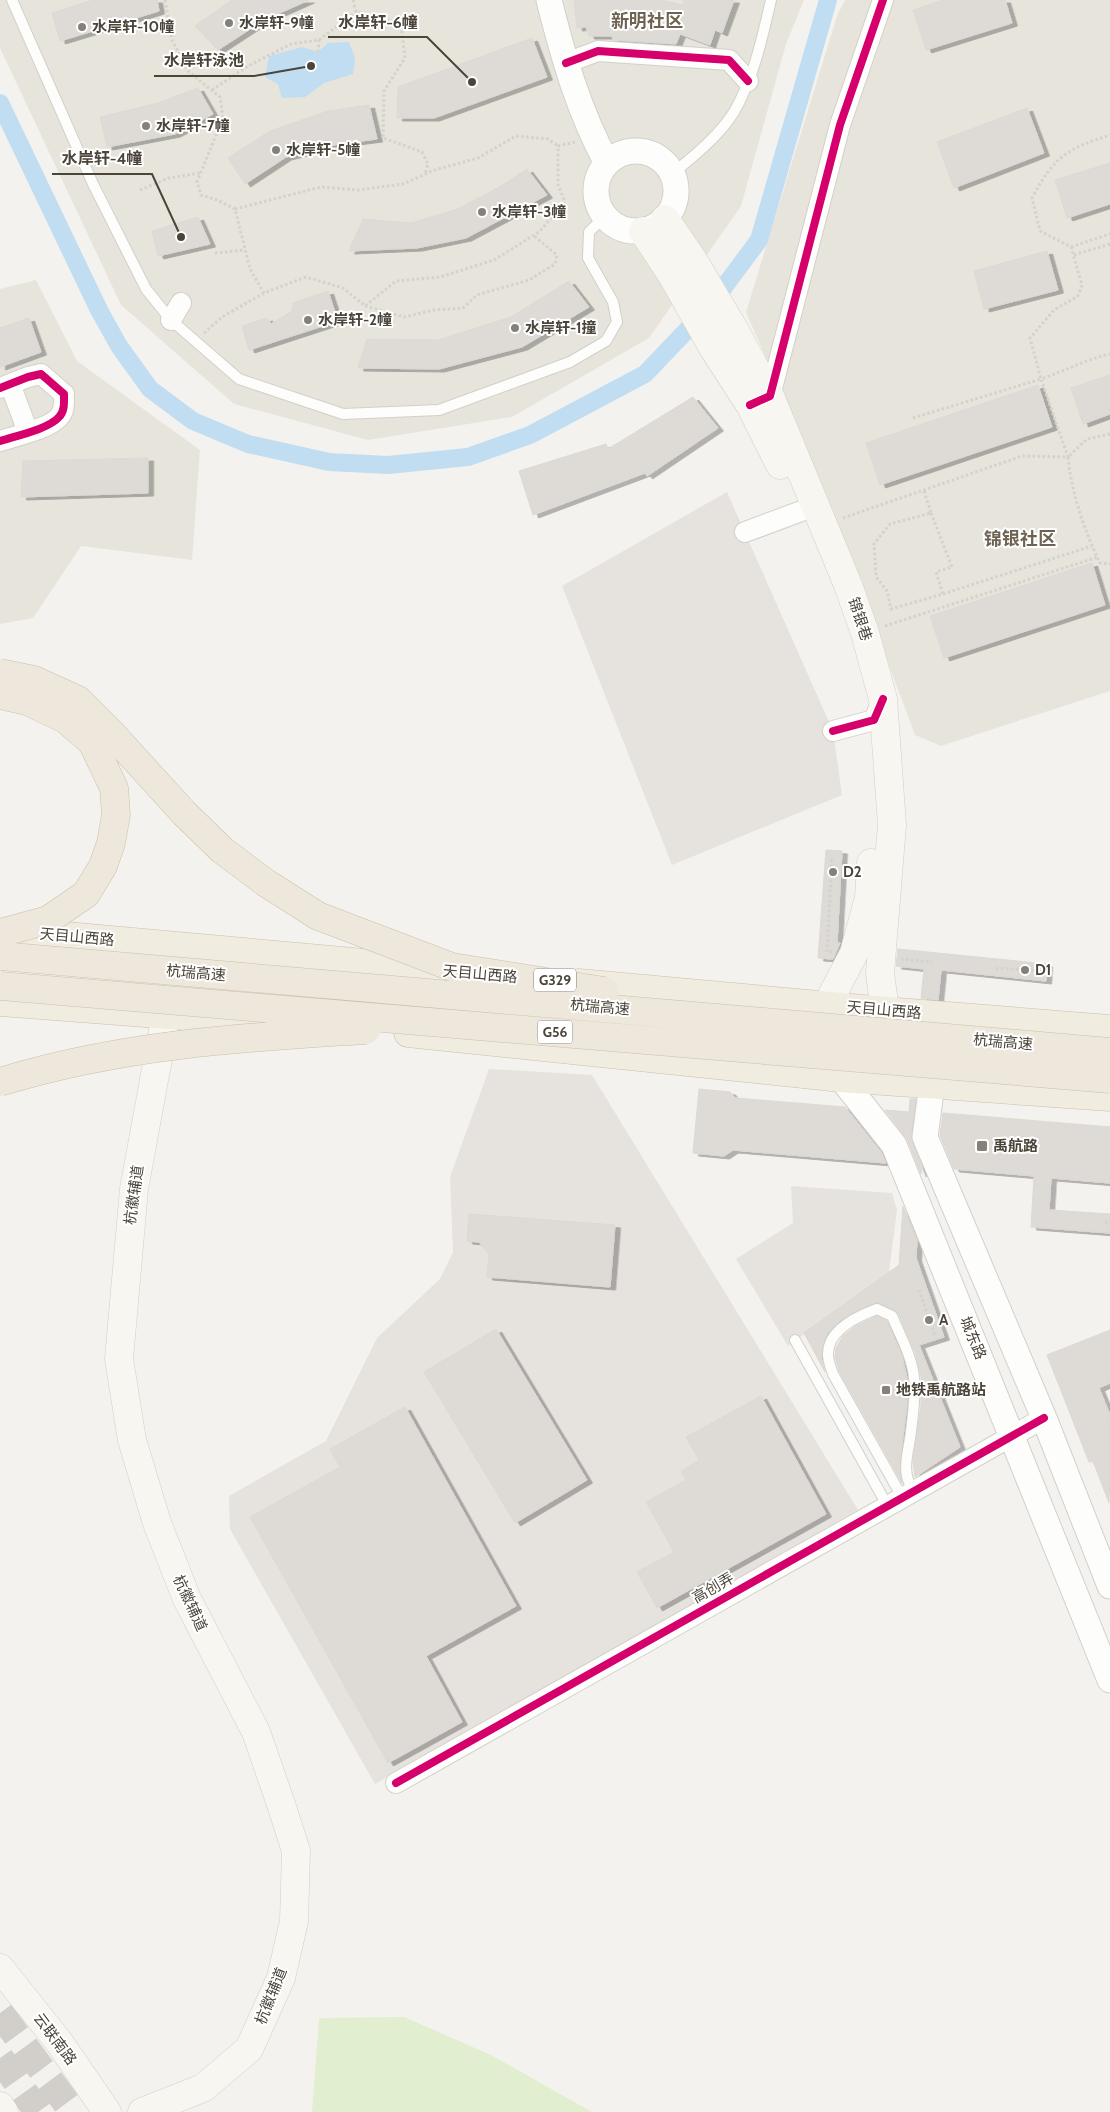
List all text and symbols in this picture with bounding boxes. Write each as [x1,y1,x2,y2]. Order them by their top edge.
callout: 水岸轩-6幢 [328,6,427,37]
district label: 新明社区 [611,10,683,32]
text: 水岸轩-6幢 [338,13,418,32]
place label: 水岸轩-9幢 [239,14,314,32]
marker: 水岸轩-9幢 [223,17,235,29]
place label: 水岸轩-10幢 [92,18,174,36]
marker: 水岸轩-10幢 [76,21,88,33]
callout: 水岸轩泳池 [154,45,254,76]
text: 水岸轩泳池 [164,51,244,70]
place label: 水岸轩-7幢 [156,117,230,135]
marker: 水岸轩-7幢 [140,120,152,132]
place label: 水岸轩-5幢 [286,141,360,159]
callout: 水岸轩-4幢 [52,143,152,174]
marker: 水岸轩-5幢 [270,144,282,156]
text: 水岸轩-4幢 [62,149,142,168]
place label: 水岸轩-3幢 [492,203,566,221]
marker: 水岸轩-3幢 [476,206,488,218]
place label: 水岸轩-2幢 [318,311,392,329]
marker: 水岸轩-2幢 [302,314,314,326]
place label: 水岸轩-1撞 [525,319,597,337]
marker: 水岸轩-1撞 [509,322,521,334]
district label: 锦银社区 [984,528,1056,550]
street label: 锦银巷 [844,595,876,643]
place label: D2 [843,863,862,881]
marker: D2 [827,866,839,878]
street label: 天目山西路 [39,925,115,949]
street label: 杭瑞高速 [165,961,227,985]
place label: D1 [1035,961,1051,979]
street label: 天目山西路 [442,962,518,986]
marker: D1 [1019,964,1031,976]
road number: G329 [534,968,576,992]
street label: 杭瑞高速 [569,995,631,1019]
street label: 天目山西路 [846,998,922,1022]
road number: G56 [538,1020,572,1044]
street label: 杭瑞高速 [972,1030,1034,1054]
place label: 禹航路 [993,1137,1038,1155]
marker: 禹航路 [975,1139,989,1153]
street label: 杭徽辅道 [121,1164,147,1226]
place label: A [939,1311,949,1329]
marker: A [923,1314,935,1326]
street label: 城东路 [956,1314,990,1362]
place label: 地铁禹航路站 [896,1381,986,1399]
marker: 地铁禹航路站 [880,1384,892,1396]
street label: 高创弄 [689,1569,737,1607]
street label: 杭徽辅道 [169,1572,211,1634]
street label: 杭徽辅道 [251,1965,291,2027]
street label: 云联南路 [30,2010,80,2068]

